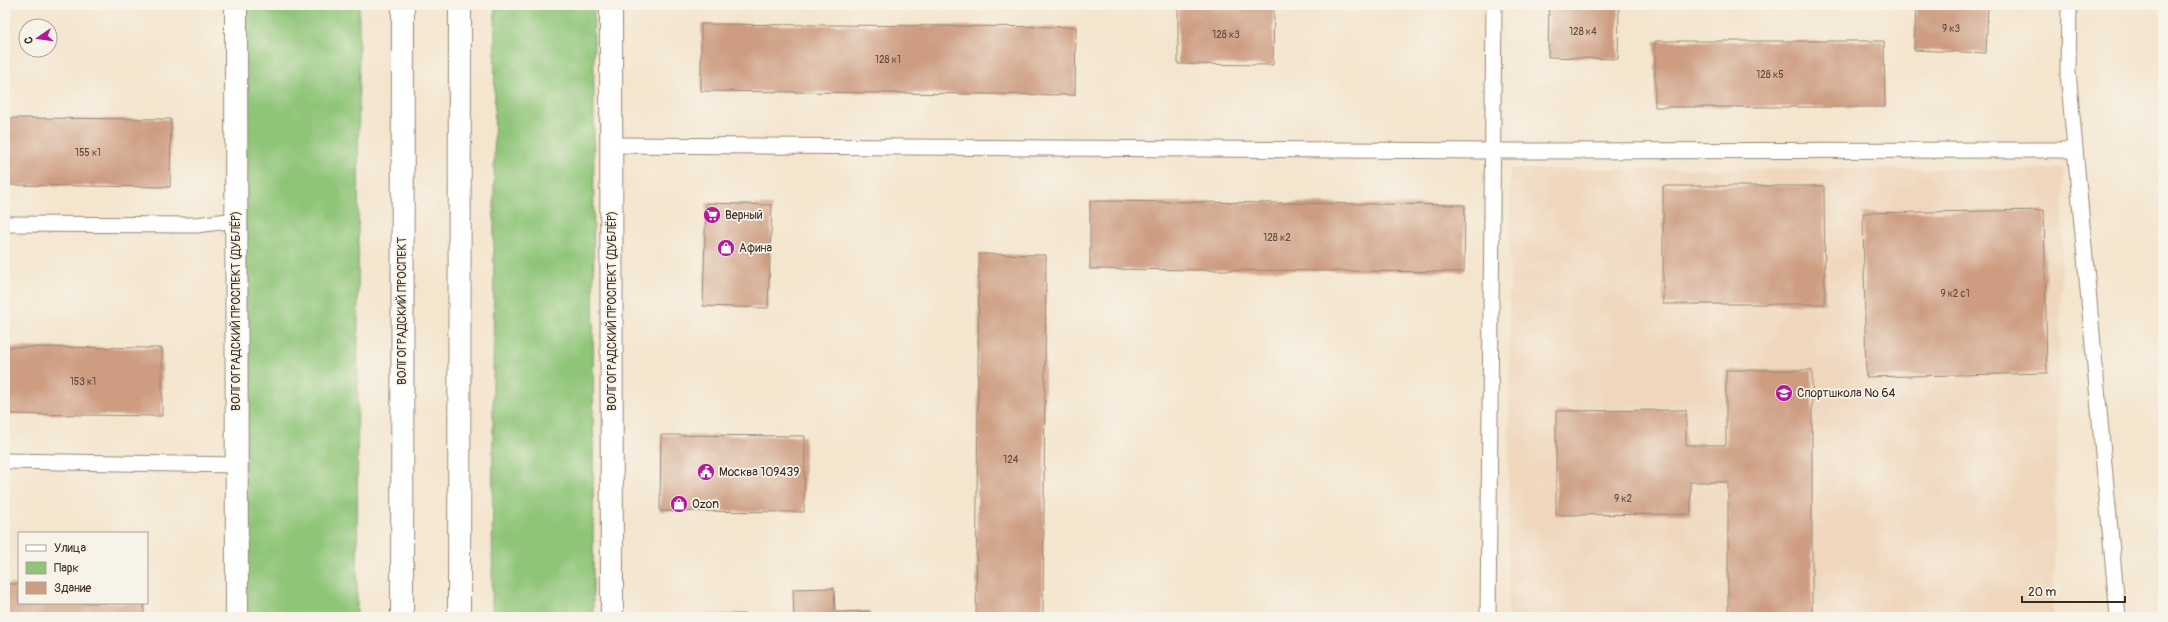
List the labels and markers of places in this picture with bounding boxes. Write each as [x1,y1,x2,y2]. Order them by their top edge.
supermarket icon: Верный [702,205,722,225]
place label: Верный [725,208,763,223]
shop icon: Афина [716,238,736,258]
place label: Афина [739,241,773,256]
school or university icon: Спортшкола № 64 [1774,383,1794,403]
place label: Спортшкола № 64 [1797,386,1895,401]
public building icon: Москва 109439 [696,462,716,482]
place label: Москва 109439 [719,465,799,480]
shop icon: Ozon [669,494,689,514]
place label: Ozon [692,497,719,512]

